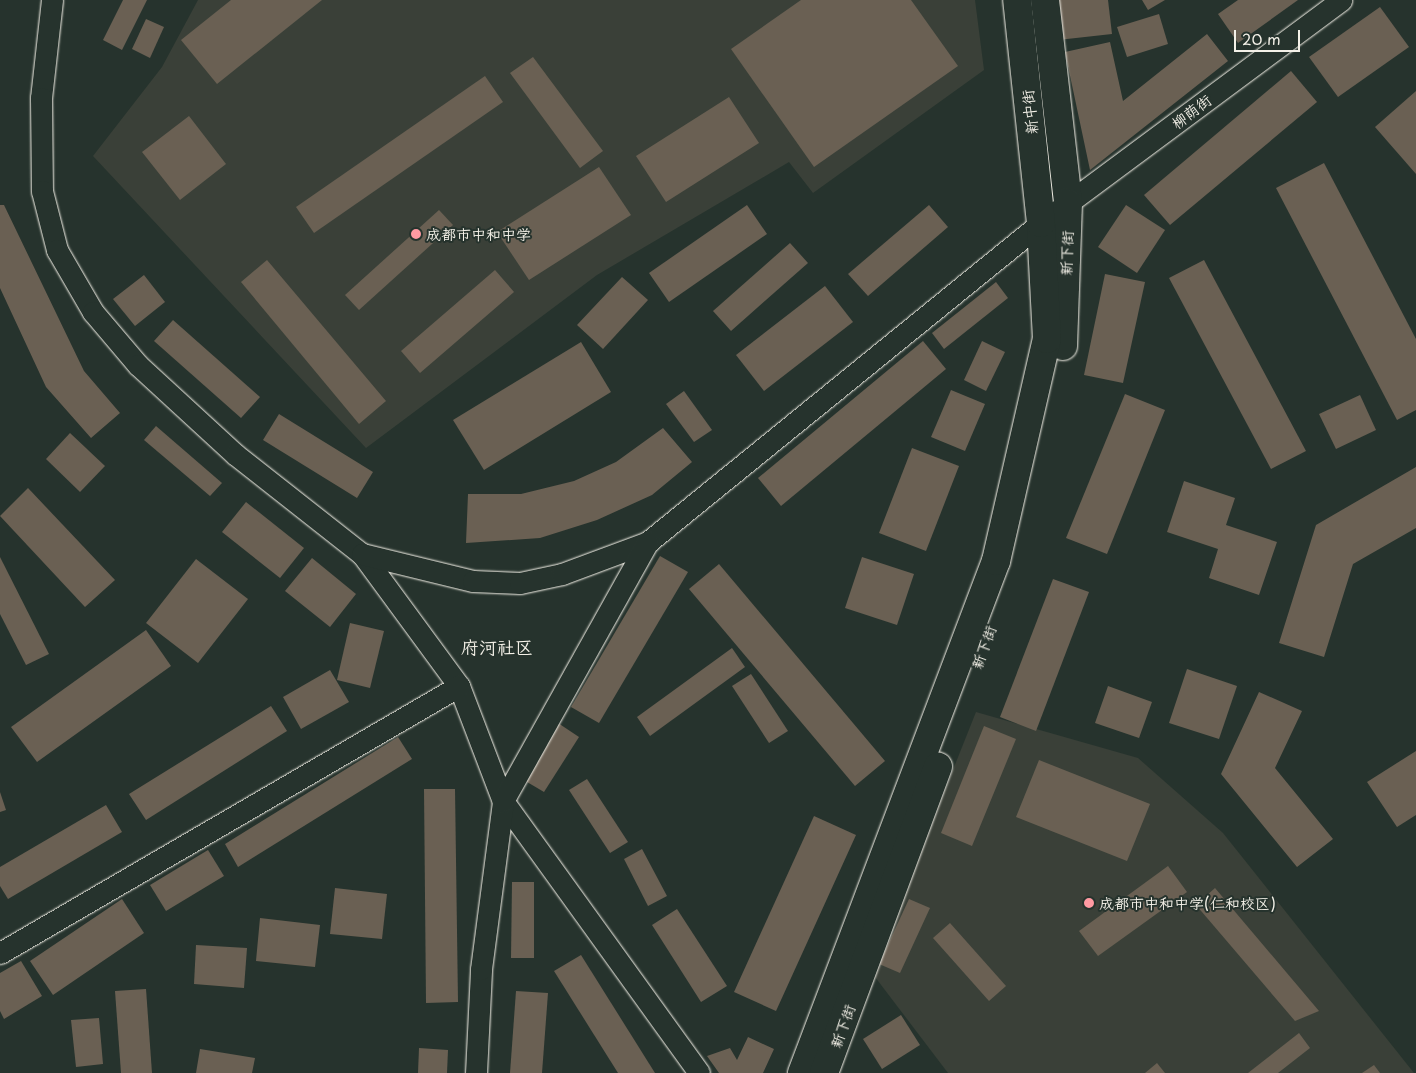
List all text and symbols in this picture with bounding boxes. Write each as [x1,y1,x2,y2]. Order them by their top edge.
scale bar [1236,20,1302,52]
text: 20 m [1242,27,1281,50]
street label: 新中街 [1018,89,1040,135]
street label: 柳荫街 [1168,90,1214,132]
place label: 成都市中和中学 [426,225,531,243]
marker: 成都市中和中学 [410,228,422,240]
street label: 新下街 [1056,230,1076,276]
street label: 新下街 [967,623,999,671]
district label: 府河社区 [461,636,533,658]
place label: 成都市中和中学(仁和校区) [1099,894,1276,912]
marker: 成都市中和中学(仁和校区) [1083,897,1095,909]
street label: 新下街 [826,1002,858,1050]

